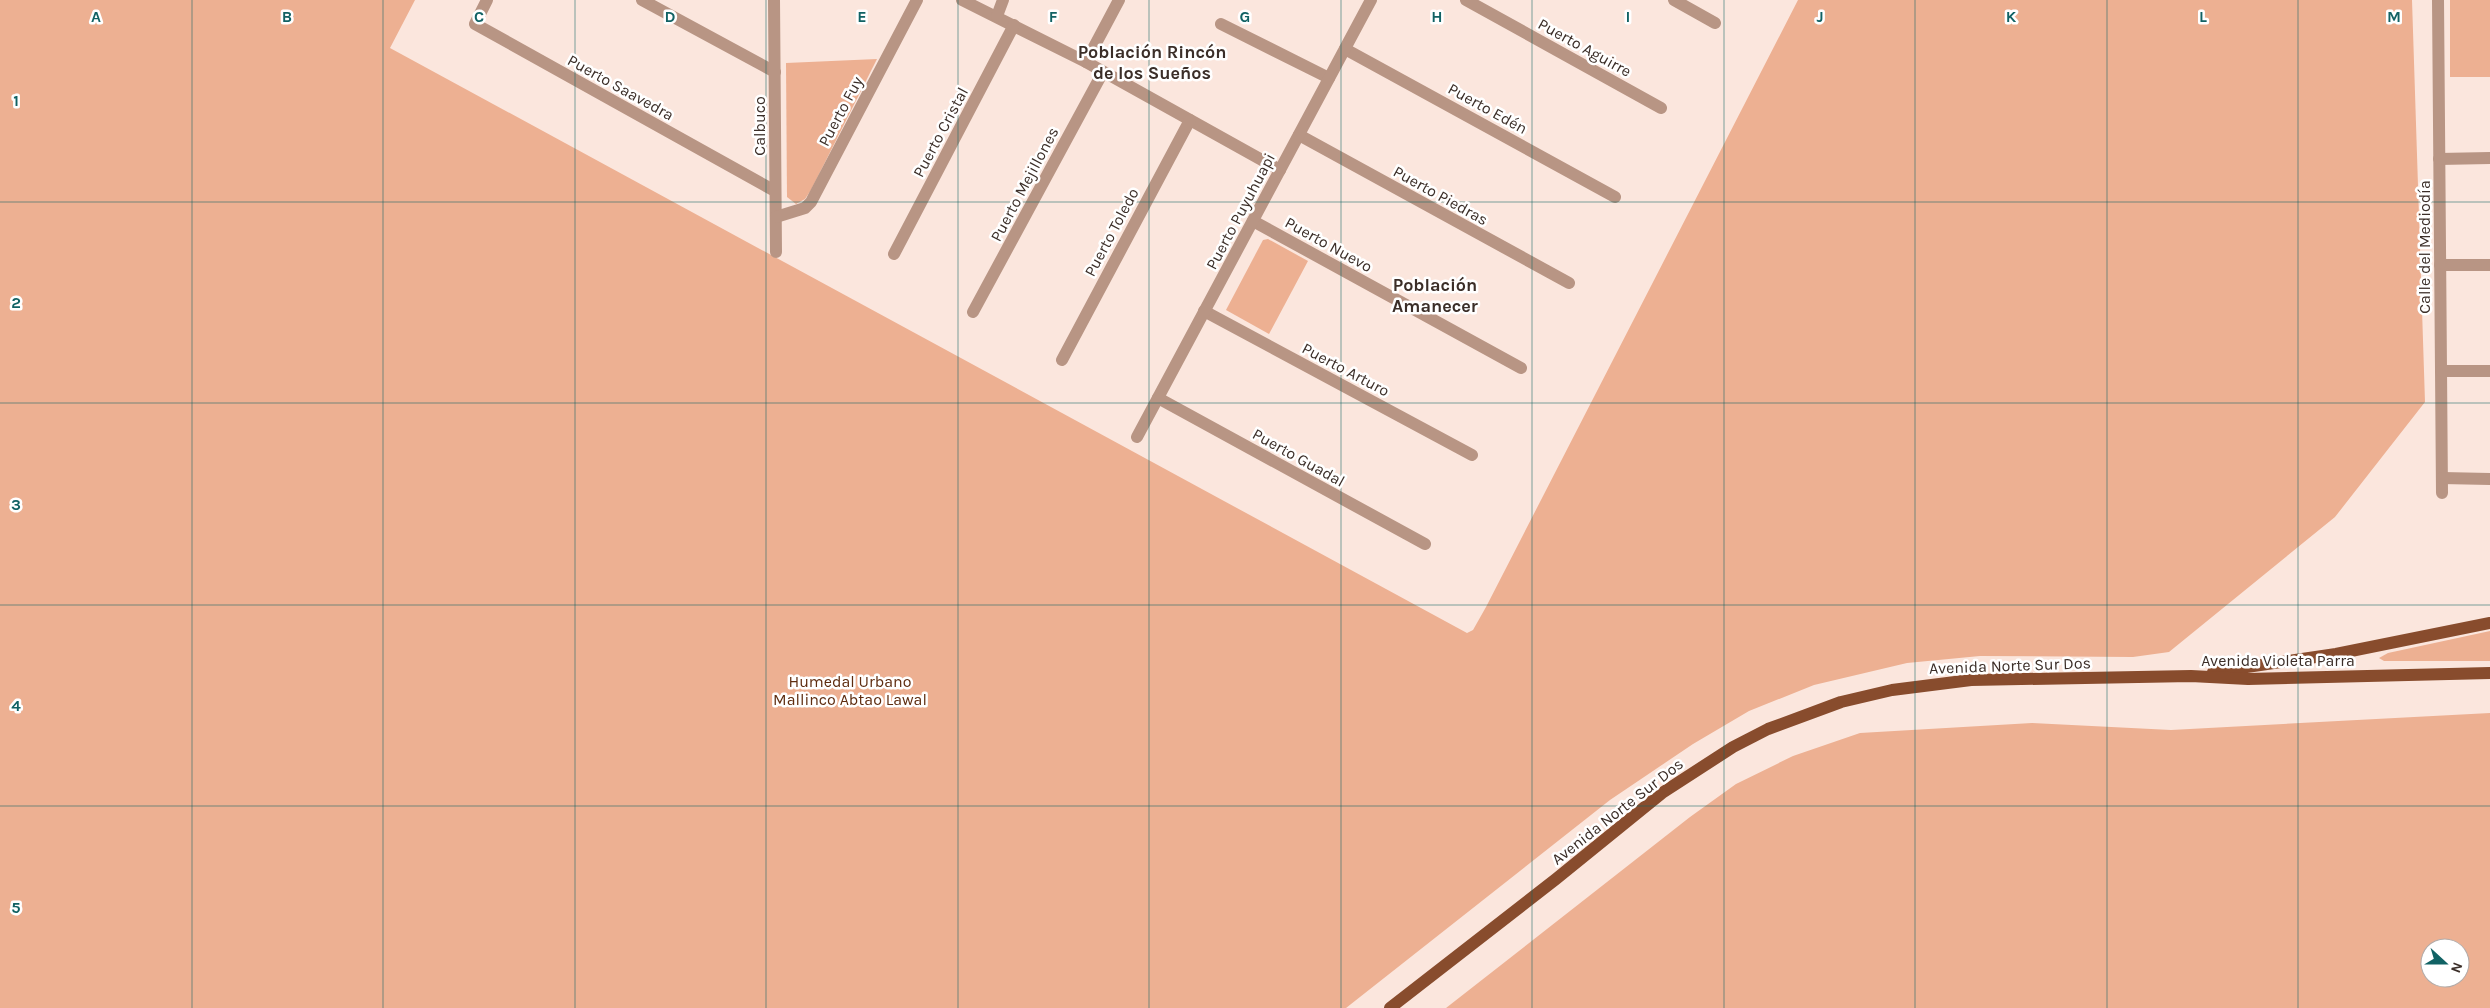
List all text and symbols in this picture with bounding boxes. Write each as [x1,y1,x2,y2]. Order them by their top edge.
text: A [91,7,101,26]
text: B [282,7,292,26]
text: C [474,7,484,26]
text: D [665,7,676,26]
text: E [857,7,867,26]
text: F [1049,7,1058,26]
text: G [1240,7,1250,26]
text: H [1431,7,1443,26]
text: I [1626,7,1630,26]
text: J [1816,7,1824,26]
text: K [2006,7,2017,26]
text: L [2199,7,2207,26]
text: M [2387,7,2401,26]
street label: Puerto Aguirre [1535,14,1635,81]
district label: Población Rincón de los Sueños [1078,41,1226,84]
street label: Puerto Saavedra [564,50,677,125]
street label: Puerto Fuy [814,73,867,149]
street label: Puerto Edén [1445,79,1531,138]
street label: Puerto Cristal [909,84,972,180]
text: 1 [13,91,19,110]
street label: Calbuco [750,96,769,156]
street label: Puerto Mejillones [986,124,1063,245]
street label: Puerto Puyuhuapi [1202,150,1279,273]
street label: Puerto Piedras [1390,162,1491,229]
street label: Calle del Mediodía [2415,180,2434,314]
street label: Puerto Toledo [1080,185,1143,280]
street label: Puerto Nuevo [1282,213,1376,276]
district label: Población Amanecer [1392,274,1478,317]
text: 2 [11,293,21,312]
street label: Puerto Arturo [1299,338,1393,400]
street label: Puerto Guadal [1249,424,1348,491]
text: 3 [11,495,21,514]
street label: Avenida Violeta Parra [2201,651,2355,670]
street label: Avenida Norte Sur Dos [1929,653,2091,678]
park label: Humedal Urbano Mallinco Abtao Lawal [773,672,927,709]
text: 4 [11,696,21,715]
street label: Avenida Norte Sur Dos [1548,754,1687,869]
text: 5 [11,898,21,917]
north arrow [2420,938,2470,988]
text: N [2447,960,2466,975]

